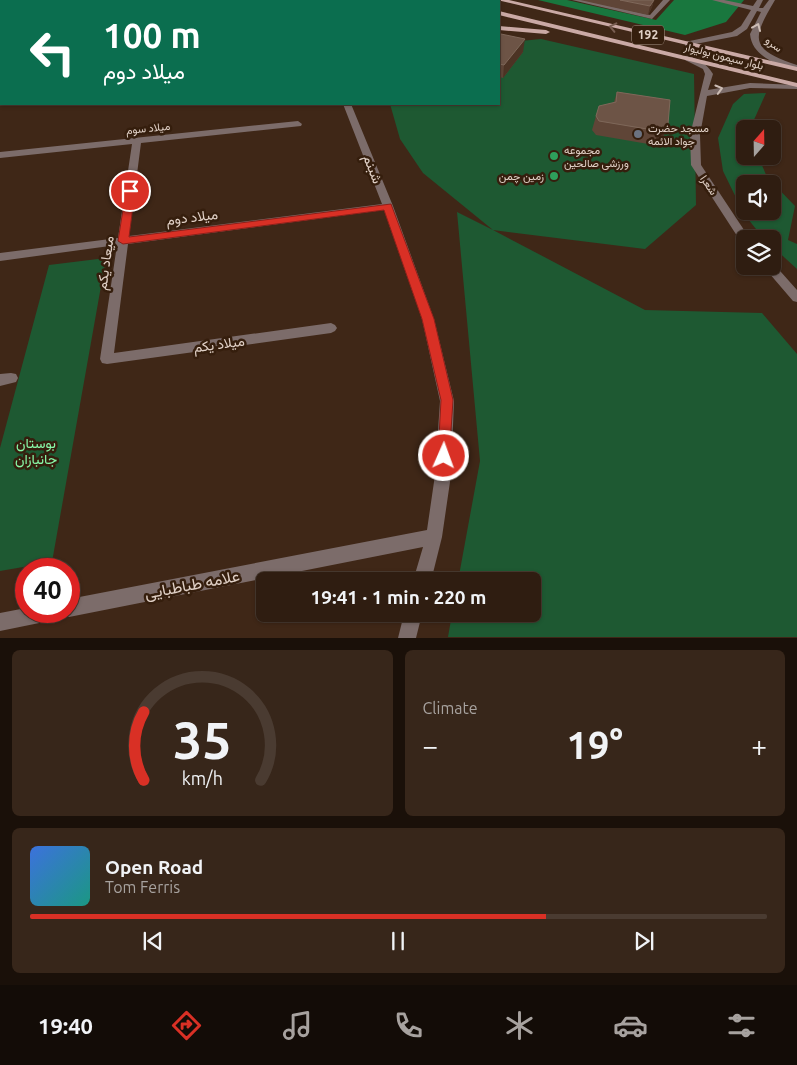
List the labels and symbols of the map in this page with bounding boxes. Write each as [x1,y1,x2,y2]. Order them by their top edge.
one-way arrow [608,22,617,33]
one-way arrow [751,23,762,32]
road number: 192 [632,26,664,44]
street label: سرو [763,34,785,55]
street label: بلوار سیمون بولیوار [682,40,765,73]
one-way arrow [715,84,723,94]
street label: میلاد سوم [125,120,171,138]
north arrow [736,120,781,165]
place label: مسجد حضرت جواد الائمه [648,122,709,148]
marker: مسجد حضرت جواد الائمه [632,128,644,140]
place label: مجموعه ورزشی صالحین [564,144,629,170]
marker: مجموعه ورزشی صالحین [548,150,560,162]
street label: شبنم [359,152,386,186]
pin [109,170,151,212]
place label: زمین چمن [499,170,544,184]
marker: زمین چمن [548,170,560,182]
street label: شعرا [697,173,720,198]
street label: میلاد دوم [165,206,219,229]
street label: میعاد یکم [93,235,118,291]
street label: میلاد یکم [192,333,246,356]
position arrow [417,429,469,481]
park label: بوستان جانبازان [15,435,57,468]
speed limit sign: 40 [15,558,80,623]
street label: علامه طباطبایی [143,566,241,604]

